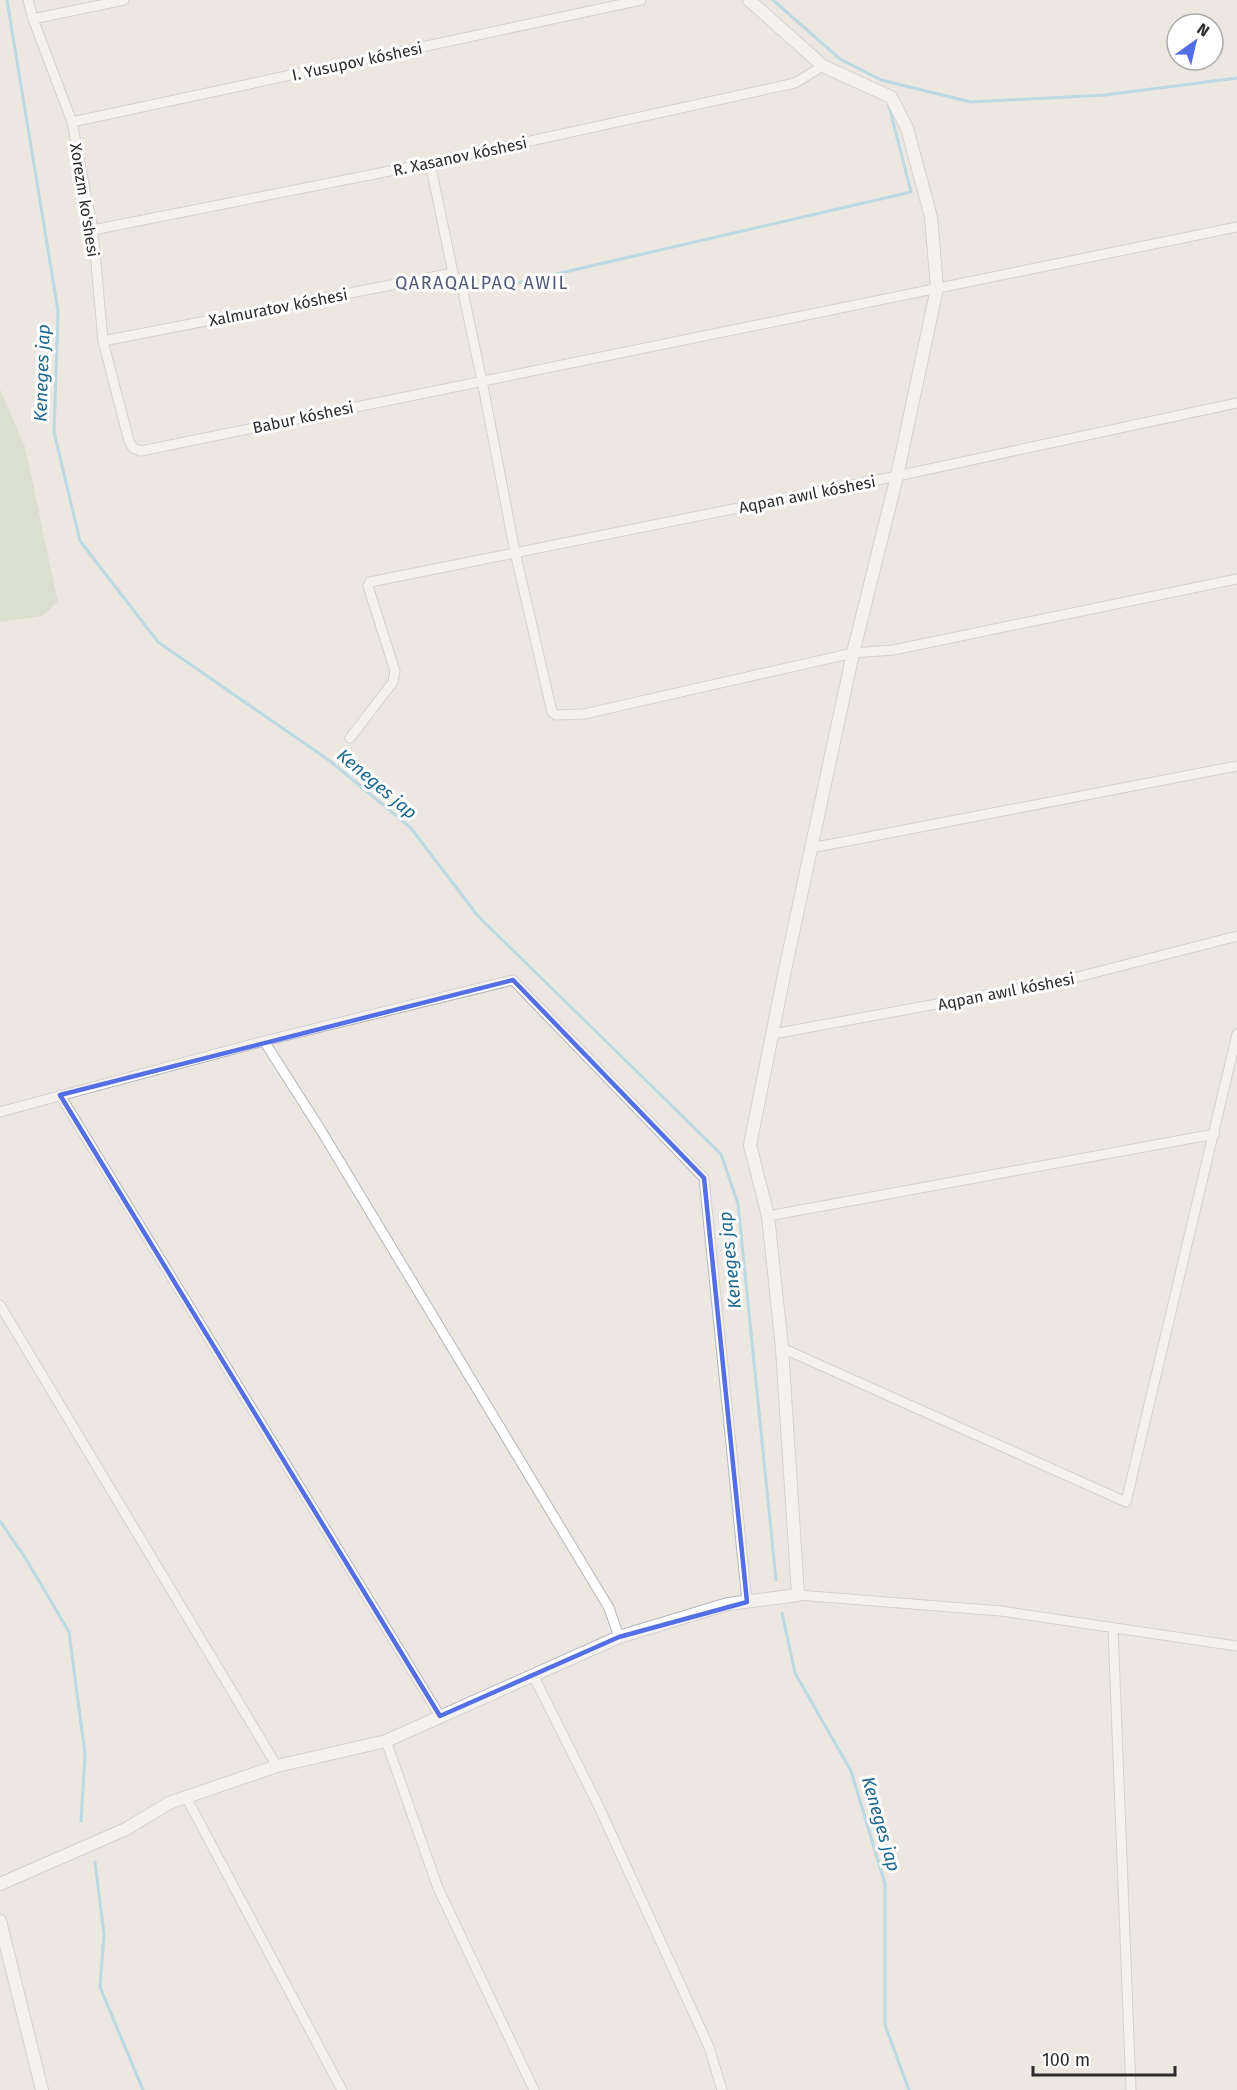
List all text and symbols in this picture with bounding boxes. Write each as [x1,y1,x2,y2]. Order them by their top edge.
north arrow [1165,12,1225,72]
text: N [1193,19,1213,41]
street label: I. Yusupov kóshesi [290,38,424,85]
street label: R. Xasanov kóshesi [391,133,529,180]
street label: Xorezm ko'shesi [66,142,103,258]
district label: QARAQALPAQ AWIL [395,272,569,294]
street label: Xalmuratov kóshesi [207,285,349,330]
water label: Keneges jap [29,324,55,422]
street label: Babur kóshesi [251,398,355,437]
street label: Aqpan awıl kóshesi [737,472,877,517]
water label: Keneges jap [333,744,421,824]
street label: Aqpan awıl kóshesi [936,969,1076,1014]
water label: Keneges jap [714,1210,746,1310]
water label: Keneges jap [857,1774,905,1874]
scale bar [1033,2039,1176,2077]
text: 100 m [1042,2049,1090,2071]

